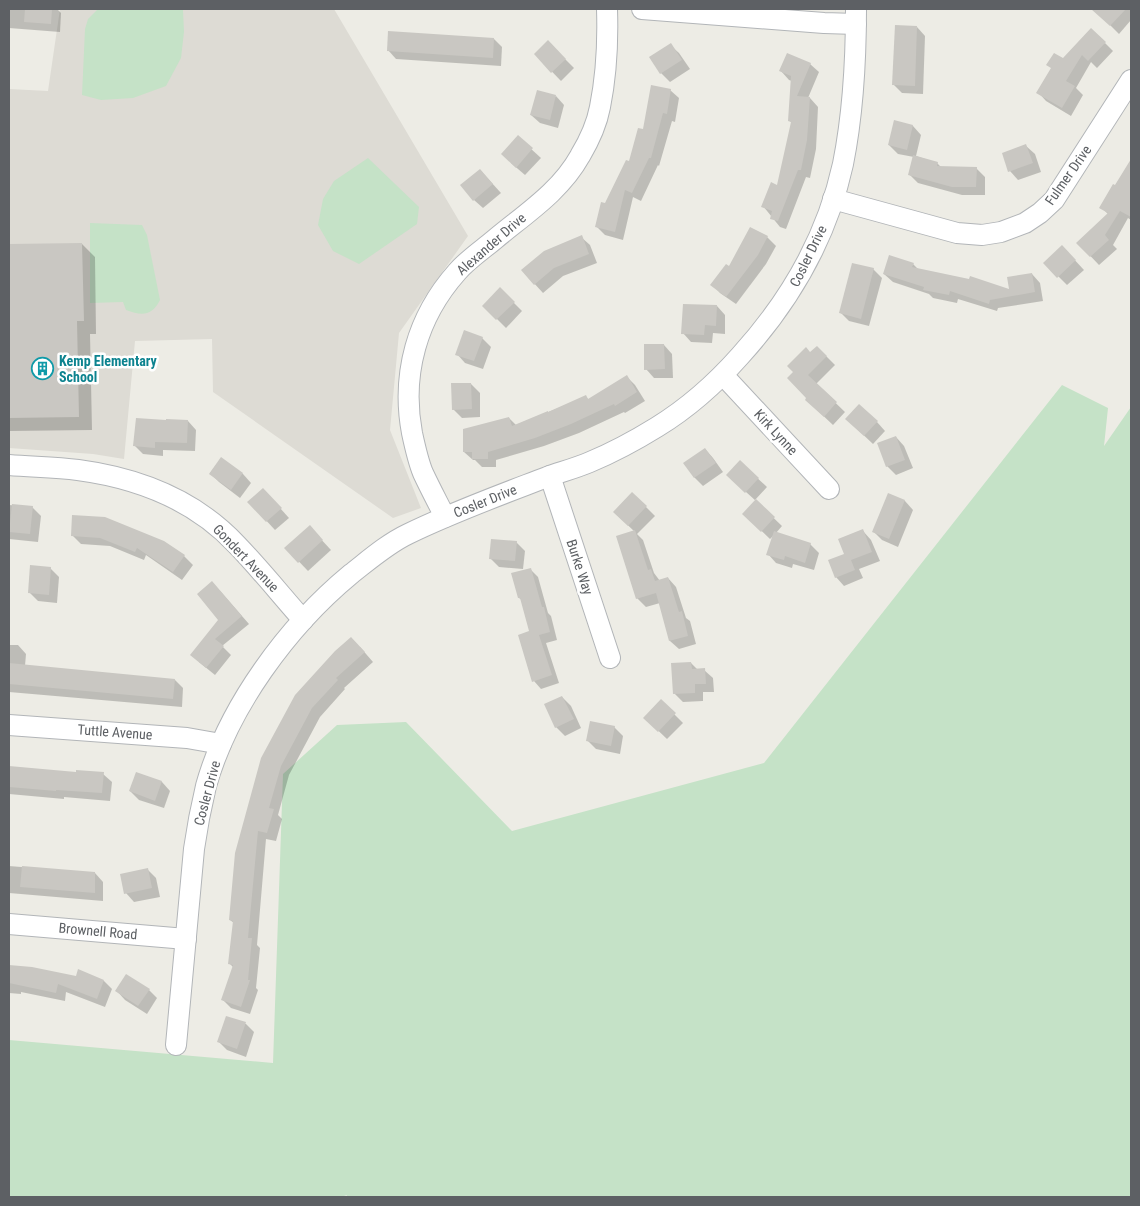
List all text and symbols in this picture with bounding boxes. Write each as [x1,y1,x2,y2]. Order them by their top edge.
street label: Fulmer Drive [1042,142,1095,208]
street label: Alexander Drive [453,209,529,278]
street label: Cosler Drive [786,222,830,289]
place label: Kemp Elementary School [59,353,158,385]
building icon: Kemp Elementary School [31,357,55,381]
street label: Kirk Lynne [751,406,801,458]
street label: Cosler Drive [451,481,519,521]
street label: Gondert Avenue [210,521,283,595]
street label: Burke Way [564,537,597,597]
street label: Tuttle Avenue [77,721,153,743]
street label: Cosler Drive [191,758,223,827]
street label: Brownell Road [58,920,138,942]

